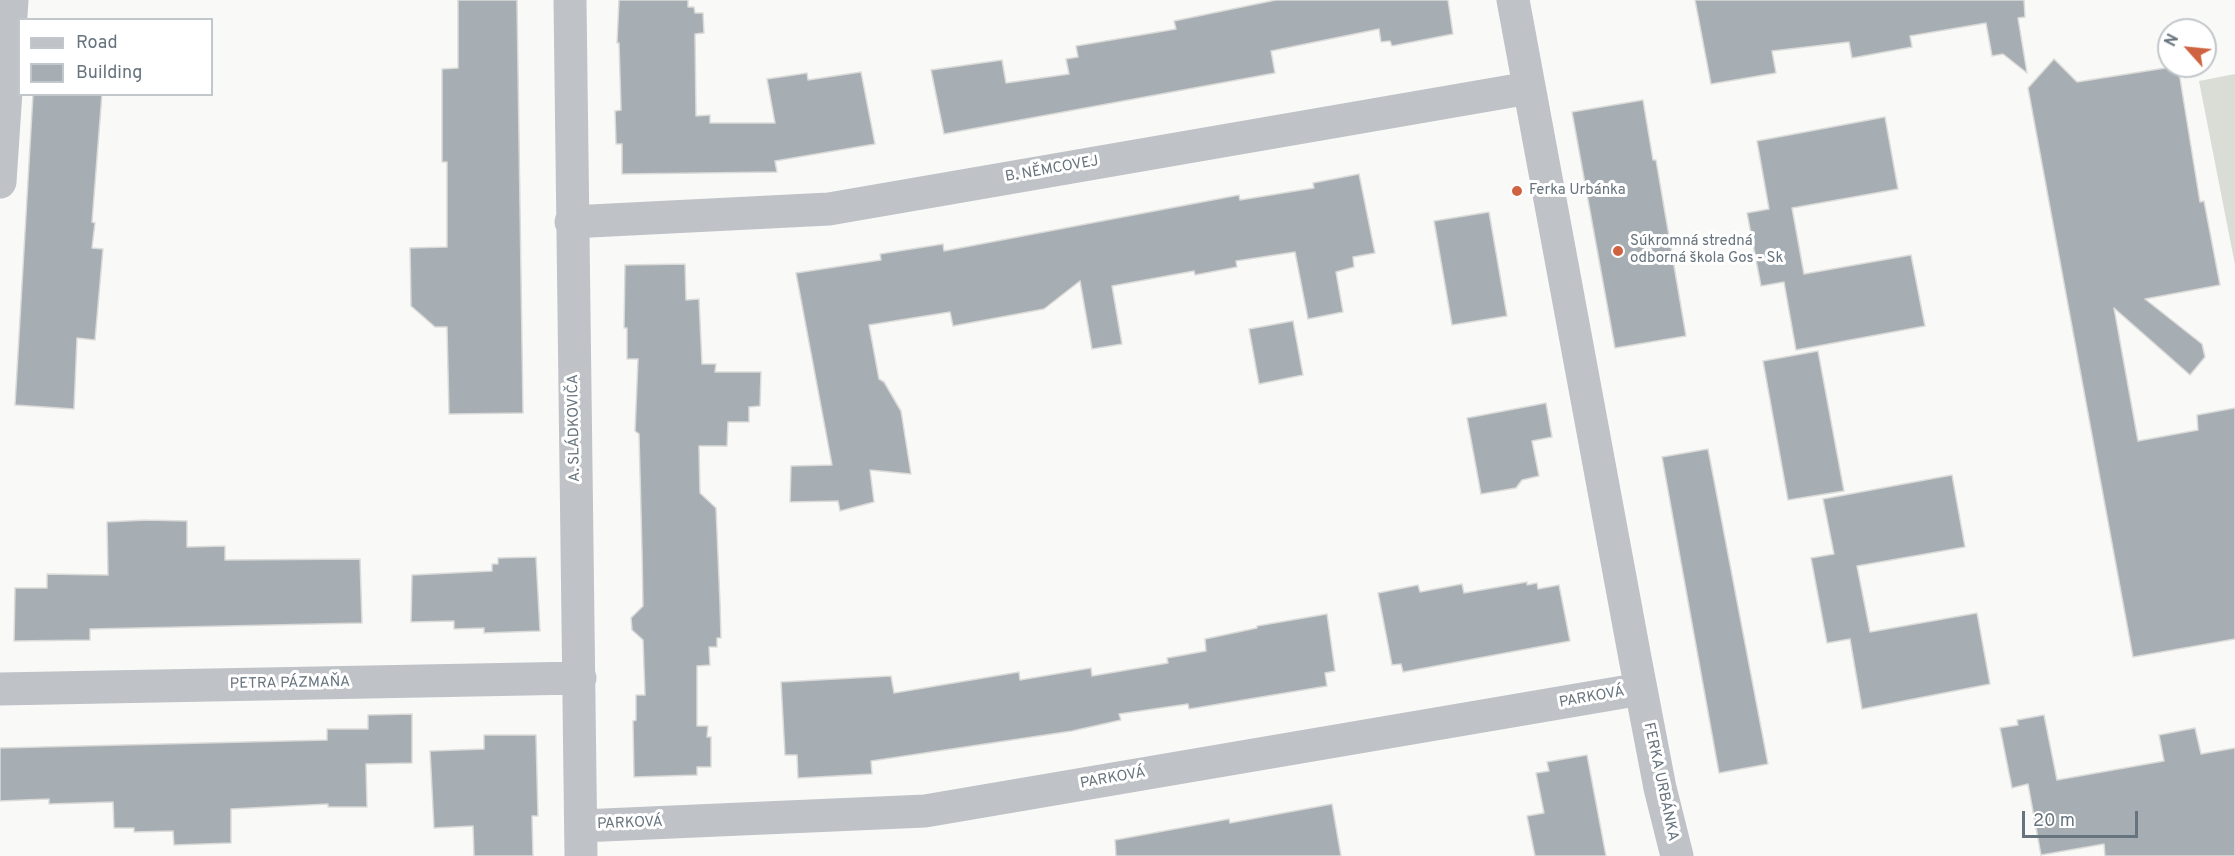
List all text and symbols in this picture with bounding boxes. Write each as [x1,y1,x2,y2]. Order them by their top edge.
legend [18,18,213,96]
north arrow [2157,18,2217,78]
text: N [2161,31,2184,50]
text: Road [76,32,118,55]
text: Building [76,62,142,85]
street label: B. NĚMCOVEJ [1004,153,1100,187]
place label: Ferka Urbánka [1529,182,1626,200]
marker: Ferka Urbánka [1510,184,1524,198]
place label: Súkromná stredná odborná škola Gos - Sk [1630,233,1783,268]
marker: Súkromná stredná odborná škola Gos - Sk [1611,244,1625,258]
street label: A. SLÁDKOVIČA [565,374,585,482]
street label: PETRA PÁZMAŇA [230,674,350,694]
street label: PARKOVÁ [1558,683,1626,713]
street label: FERKA URBÁNKA [1639,721,1681,843]
street label: PARKOVÁ [1079,764,1147,794]
scale bar [2025,799,2140,837]
text: 20 m [2033,810,2075,833]
street label: PARKOVÁ [597,814,663,834]

